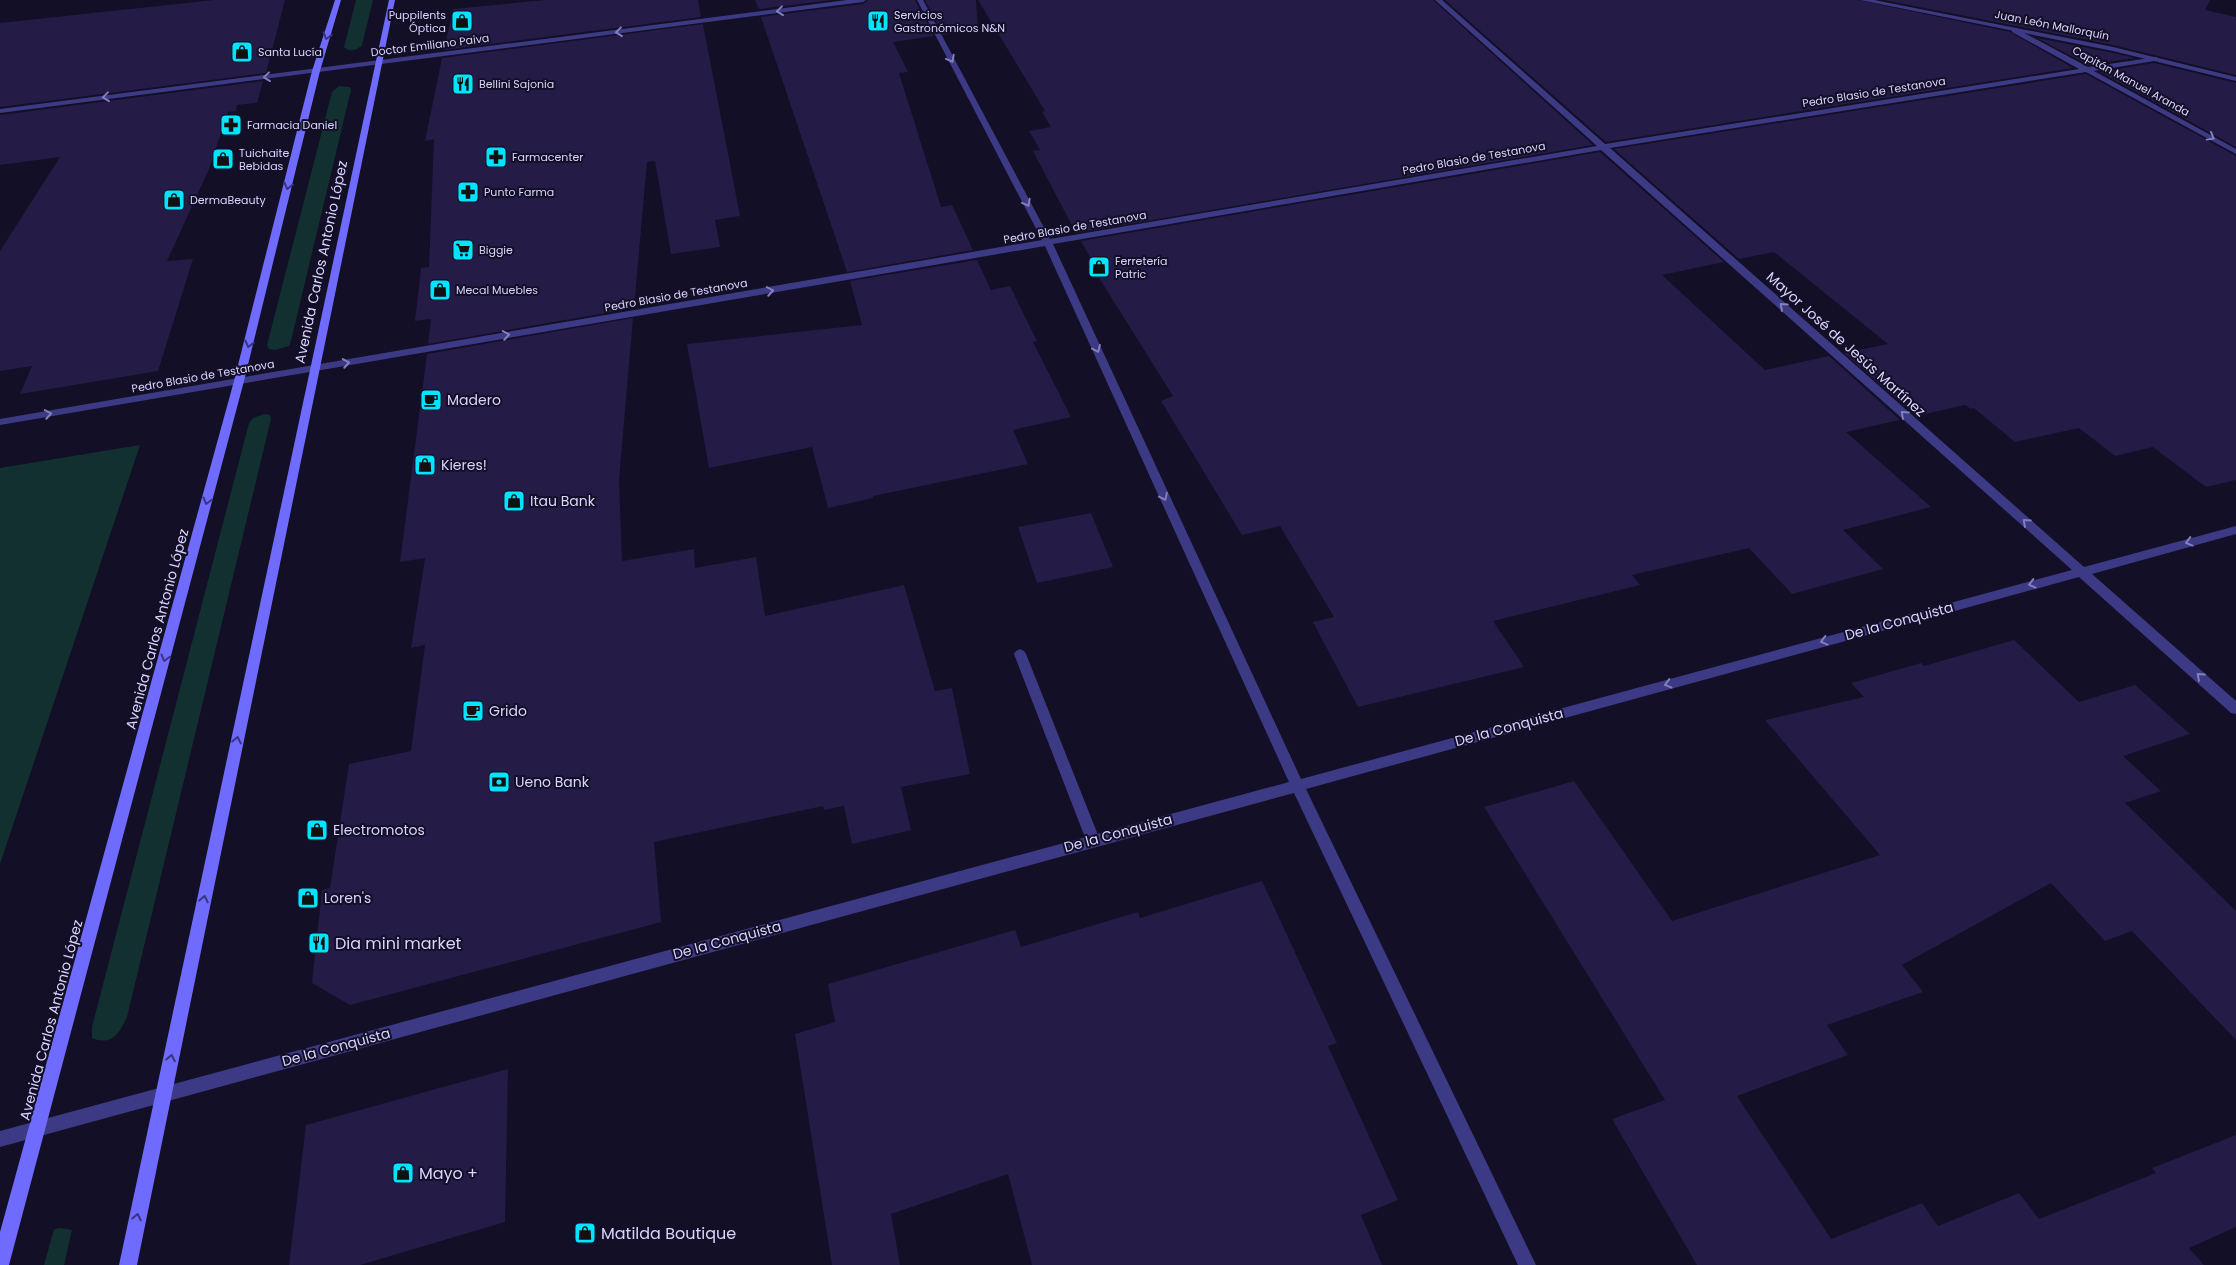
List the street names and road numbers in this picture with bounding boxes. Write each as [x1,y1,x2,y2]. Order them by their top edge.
street label: Juan León Mallorquín [1993,6,2111,44]
street label: Doctor Emiliano Paiva [370,30,490,60]
street label: Capitán Manuel Aranda [2069,42,2193,120]
street label: Pedro Blasio de Testanova [1801,73,1947,111]
street label: Pedro Blasio de Testanova [1401,138,1547,178]
street label: Avenida Carlos Antonio López [290,159,352,365]
street label: Pedro Blasio de Testanova [1002,207,1148,247]
street label: Mayor José de Jesús Martínez [1762,267,1930,421]
street label: Pedro Blasio de Testanova [603,275,749,315]
street label: Pedro Blasio de Testanova [130,356,276,396]
street label: Avenida Carlos Antonio López [121,526,193,732]
street label: De la Conquista [1843,597,1955,645]
street label: De la Conquista [1453,703,1565,751]
street label: De la Conquista [1062,809,1174,857]
street label: De la Conquista [671,916,783,964]
street label: Avenida Carlos Antonio López [15,917,87,1123]
street label: De la Conquista [280,1023,392,1071]

